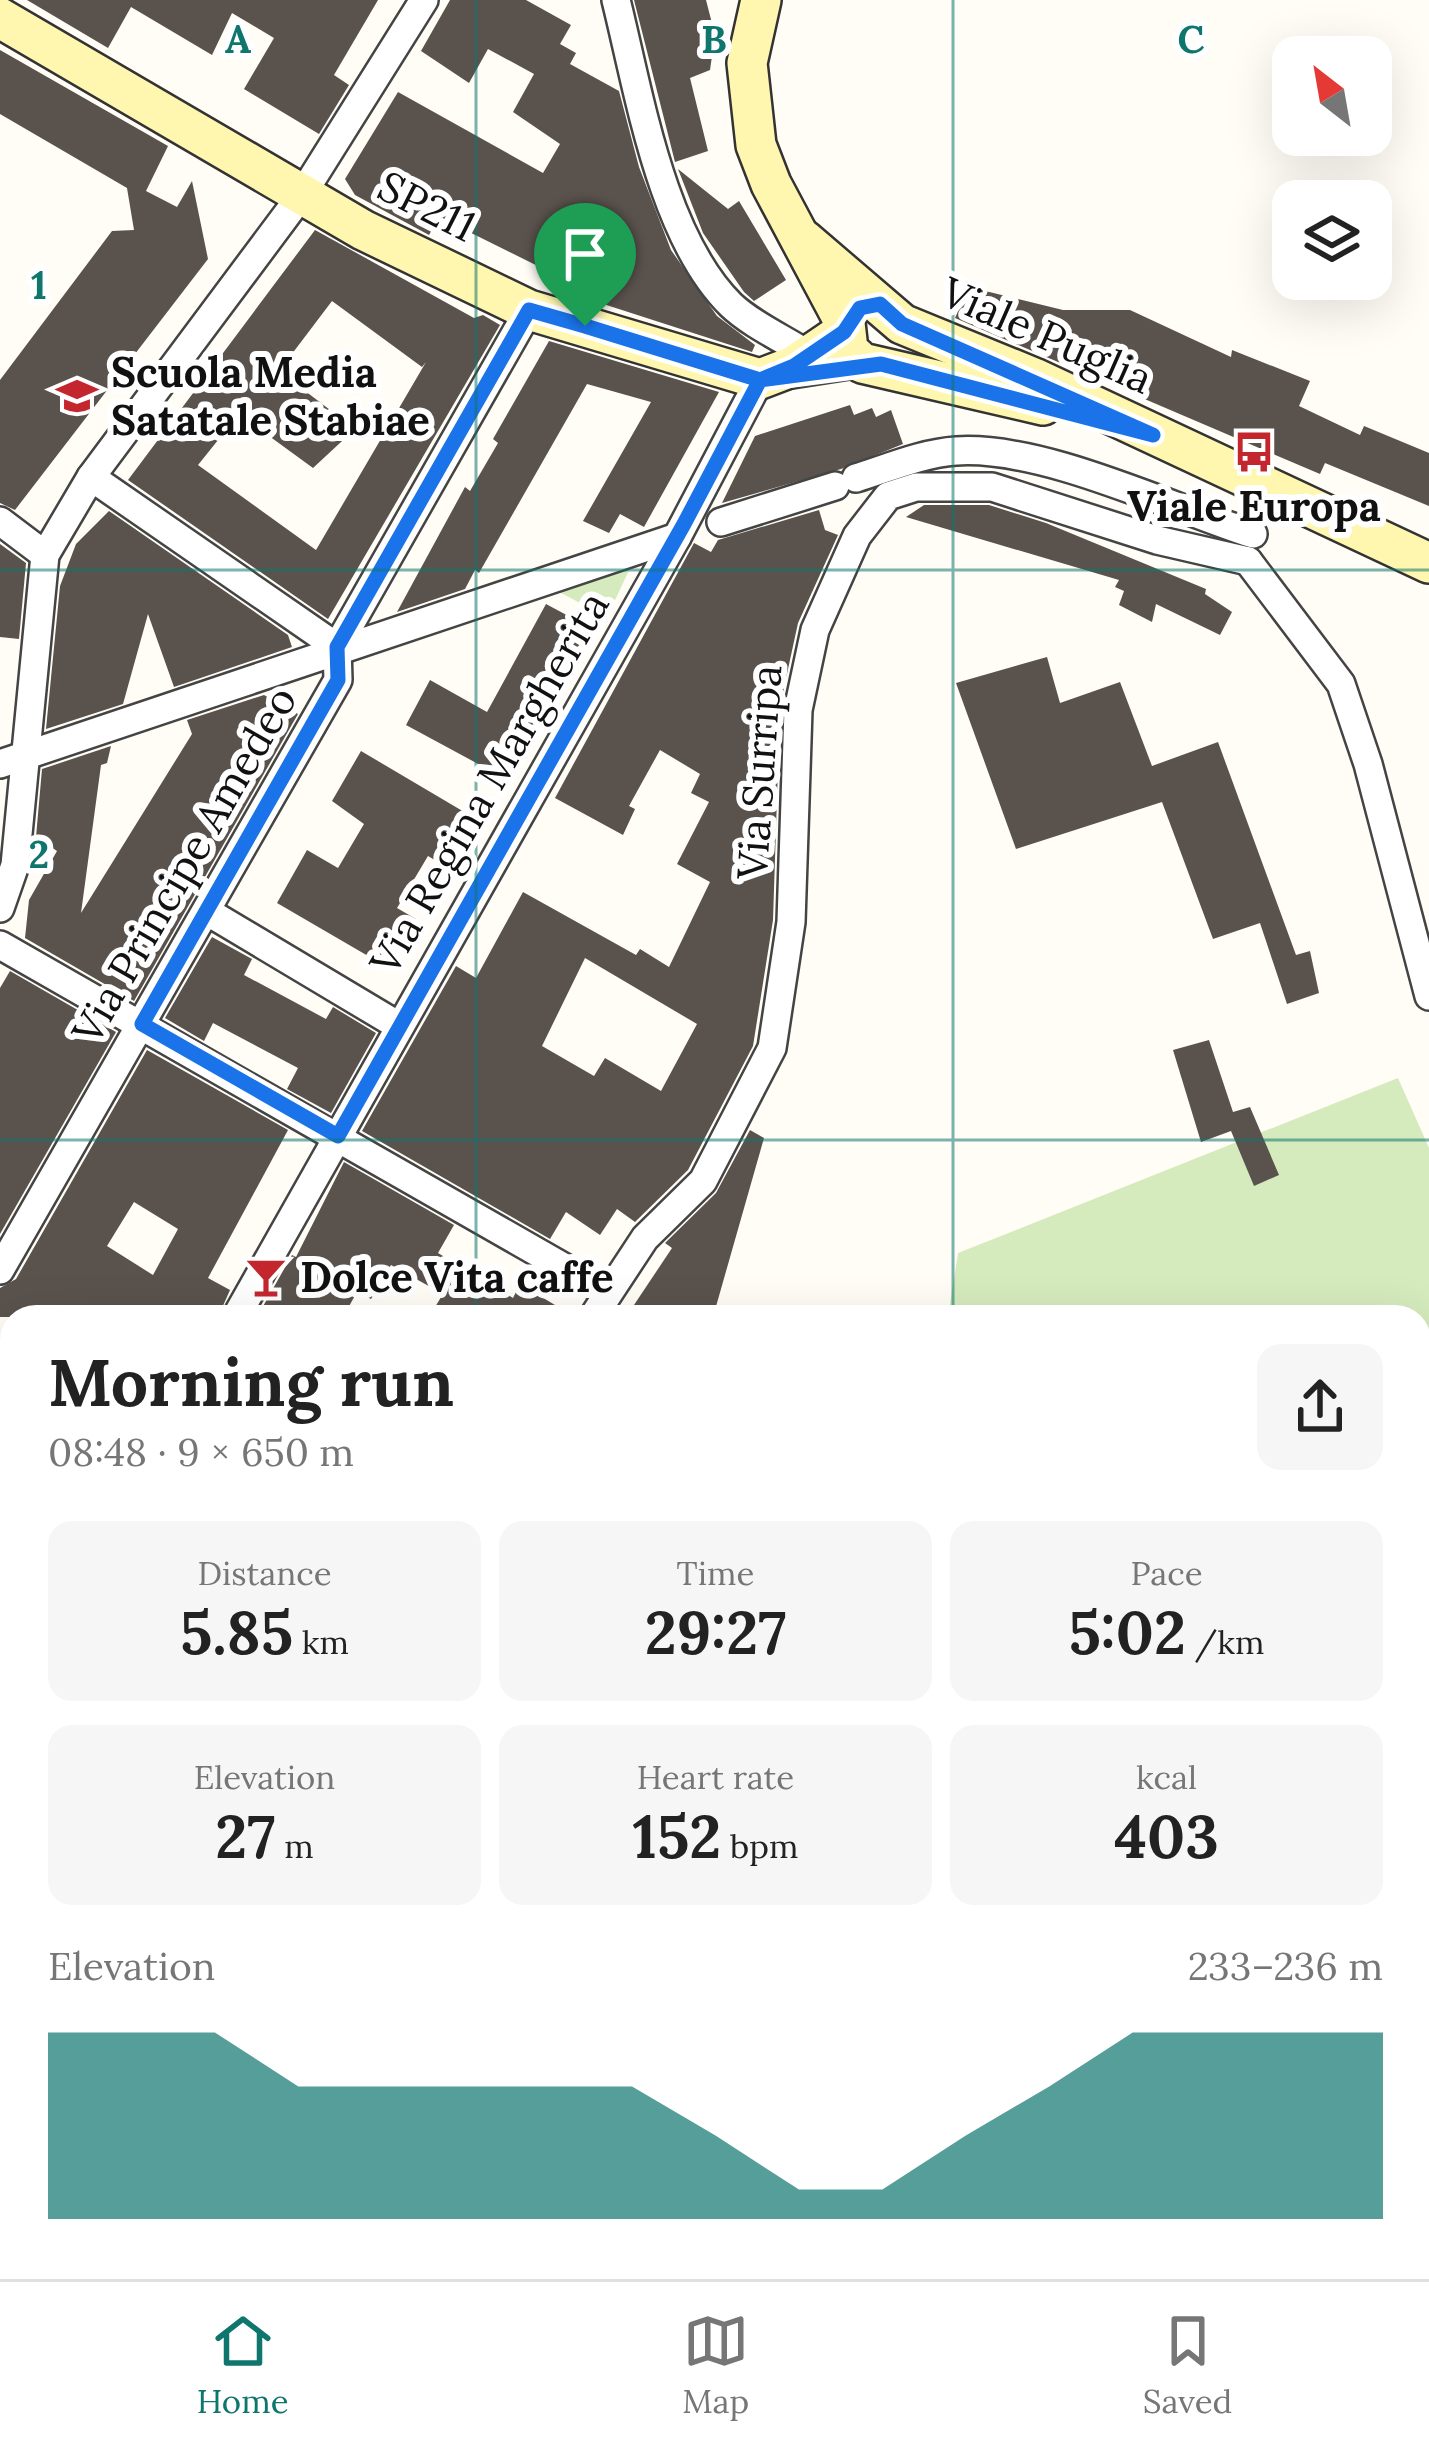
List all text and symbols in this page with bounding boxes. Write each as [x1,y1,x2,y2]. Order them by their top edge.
text: A [225,14,251,64]
text: B [701,14,727,64]
text: C [1178,14,1205,64]
north arrow [1272,36,1392,156]
map controls [1272,36,1392,300]
street label: SP211 [369,159,485,253]
button: layers [1272,180,1392,300]
pin [534,203,636,326]
icon: arrive [552,221,618,287]
text: 1 [31,260,47,310]
street label: Viale Puglia [932,264,1161,405]
place label: Scuola Media Satatale Stabiae [111,345,430,447]
school or university icon: Scuola Media Satatale Stabiae [54,373,100,419]
bus stop icon: Viale Europa [1231,429,1277,475]
place label: Viale Europa [1127,479,1381,533]
street label: Via Regina Margherita [357,582,621,985]
street label: Via Surripa [725,663,793,882]
street label: Via Principe Amedeo [59,677,308,1054]
text: 2 [29,829,49,879]
place label: Dolce Vita caffe [300,1250,614,1304]
bar icon: Dolce Vita caffe [243,1254,289,1300]
text: Morning run [48,1340,454,1424]
button: share [1257,1344,1383,1470]
text: 08:48 · 9 × 650 m [48,1427,354,1477]
text: Distance [197,1552,332,1594]
text: Time [677,1552,754,1594]
text: Pace [1130,1552,1203,1594]
text: 5.85 [180,1594,293,1670]
text: 29:27 [645,1594,786,1670]
text: 5:02 [1068,1594,1186,1670]
text: km [293,1621,349,1663]
text: /km [1186,1621,1265,1663]
text: Elevation [194,1756,335,1798]
text: Heart rate [637,1756,794,1798]
text: kcal [1136,1756,1197,1798]
text: 27 [215,1798,275,1874]
text: 152 [633,1798,721,1874]
text: 403 [1114,1798,1219,1874]
text: m [275,1825,314,1867]
text: bpm [721,1825,798,1867]
text: Elevation [48,1941,216,1991]
text: 233–236 m [1188,1941,1383,1991]
tab: Home [197,2308,289,2422]
tab: Map [682,2308,749,2422]
tab: Saved [1143,2308,1232,2422]

